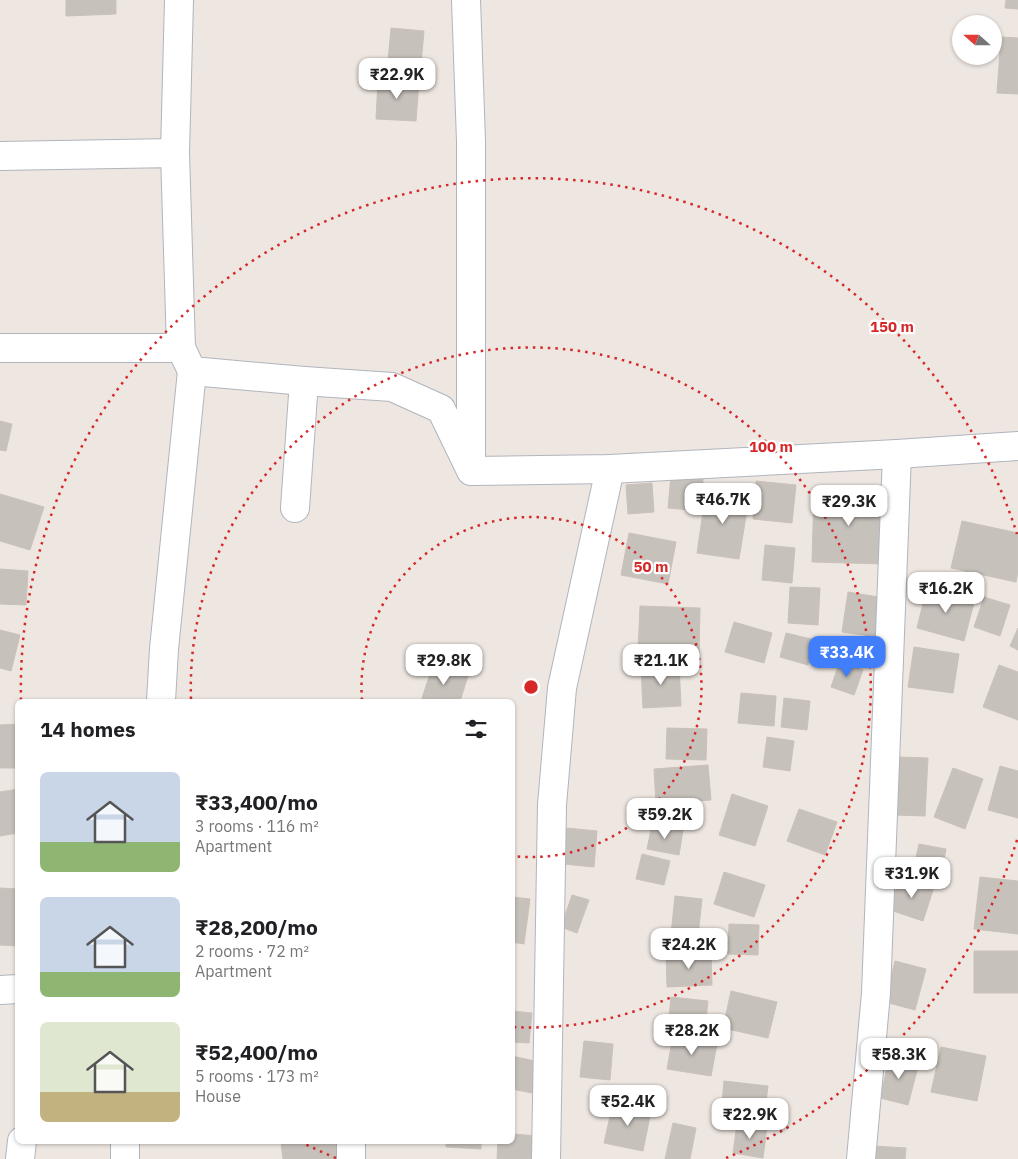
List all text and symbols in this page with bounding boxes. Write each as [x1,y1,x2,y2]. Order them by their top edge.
north arrow [952,15,1002,65]
map controls [952,15,1002,65]
pin: ₹22.9K [356,58,438,100]
text: ₹22.9K [370,64,424,84]
text: 150 m [870,317,914,336]
text: 100 m [749,437,793,456]
pin: ₹46.7K [682,482,764,525]
pin: ₹29.3K [808,484,890,527]
text: ₹46.7K [696,489,750,509]
text: ₹29.3K [822,491,876,511]
text: 50 m [634,557,668,576]
pin: ₹16.2K [905,572,987,614]
text: ₹16.2K [919,578,973,598]
pin: ₹33.4K [806,636,888,678]
text: ₹33.4K [820,642,874,662]
pin: ₹29.8K [403,644,485,686]
pin: ₹21.1K [620,644,702,686]
text: ₹29.8K [417,650,471,670]
text: ₹21.1K [634,650,688,670]
centre of rings [522,678,540,696]
text: 14 homes [40,715,136,743]
icon: filters [462,715,490,743]
text: ₹33,400/mo [195,788,318,816]
icon: home [80,792,140,852]
pin: ₹59.2K [624,798,706,840]
text: ₹59.2K [638,804,692,824]
text: 3 rooms · 116 m² [195,816,319,836]
text: Apartment [195,836,272,856]
pin: ₹31.9K [871,856,953,899]
text: ₹31.9K [885,863,939,883]
text: ₹28,200/mo [195,913,318,941]
icon: home [80,917,140,977]
pin: ₹24.2K [648,928,730,970]
text: ₹24.2K [662,934,716,954]
text: 2 rooms · 72 m² [195,941,309,961]
text: Apartment [195,961,272,981]
pin: ₹28.2K [651,1014,733,1056]
text: ₹28.2K [665,1020,719,1040]
text: ₹52,400/mo [195,1038,318,1066]
pin: ₹58.3K [858,1038,940,1080]
icon: home [80,1042,140,1102]
text: ₹58.3K [872,1044,926,1064]
text: 5 rooms · 173 m² [195,1066,319,1086]
pin: ₹52.4K [587,1084,669,1127]
text: House [195,1086,241,1106]
text: ₹52.4K [601,1091,655,1111]
pin: ₹22.9K [709,1098,791,1140]
text: ₹22.9K [723,1104,777,1124]

